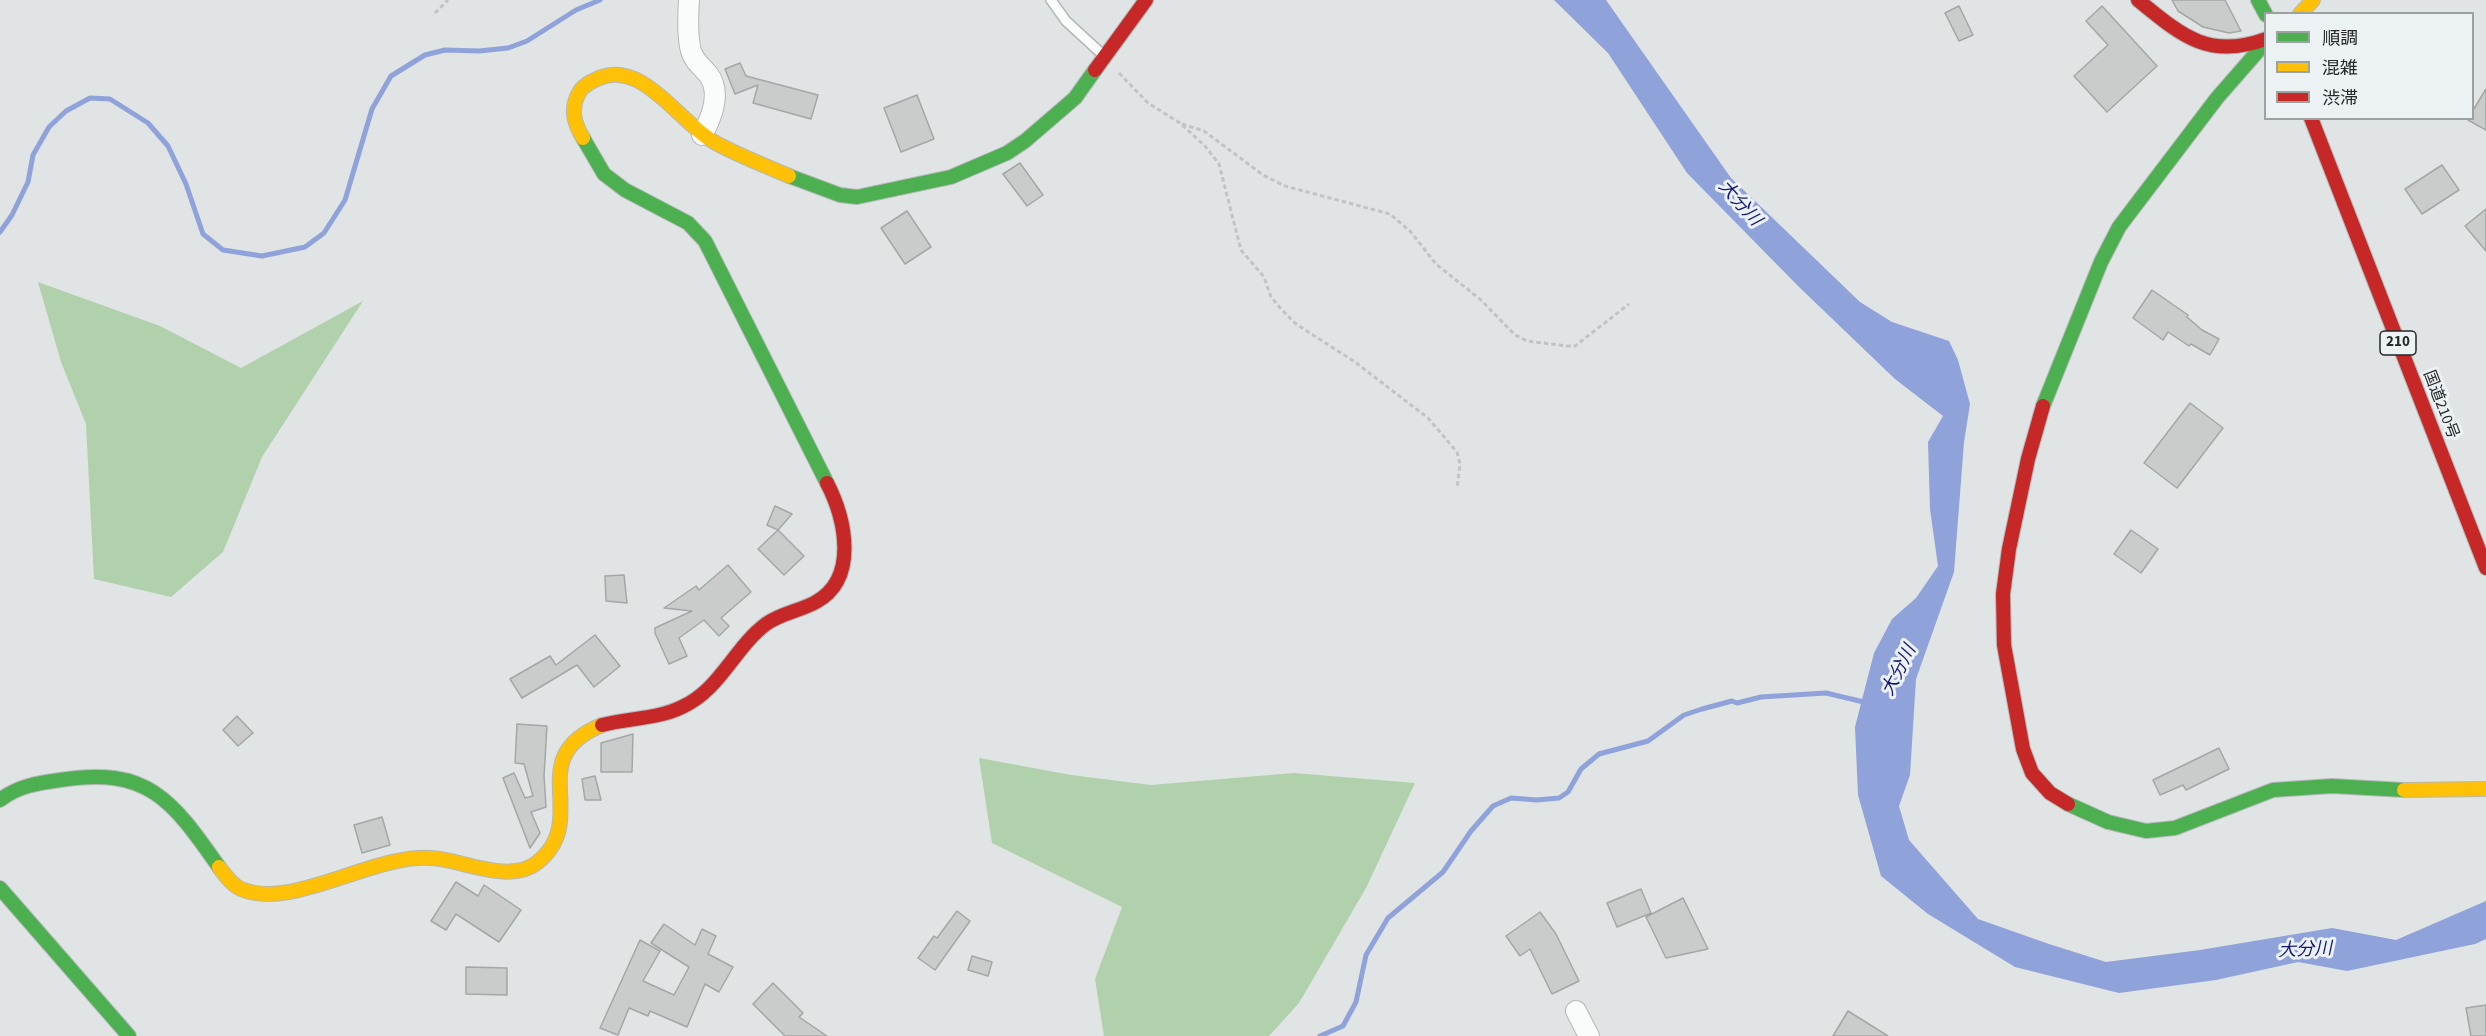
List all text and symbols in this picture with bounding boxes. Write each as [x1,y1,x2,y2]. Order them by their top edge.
legend [2264,12,2474,120]
text: 順調 [2322,26,2358,51]
text: 混雑 [2322,56,2358,81]
text: 渋滞 [2322,86,2358,111]
water label: 大分川 [1713,177,1765,231]
road number: 210 [2380,331,2416,355]
street label: 国道210号 [2418,368,2462,442]
water label: 大分川 [1878,642,1922,700]
water label: 大分川 [2278,939,2332,963]

